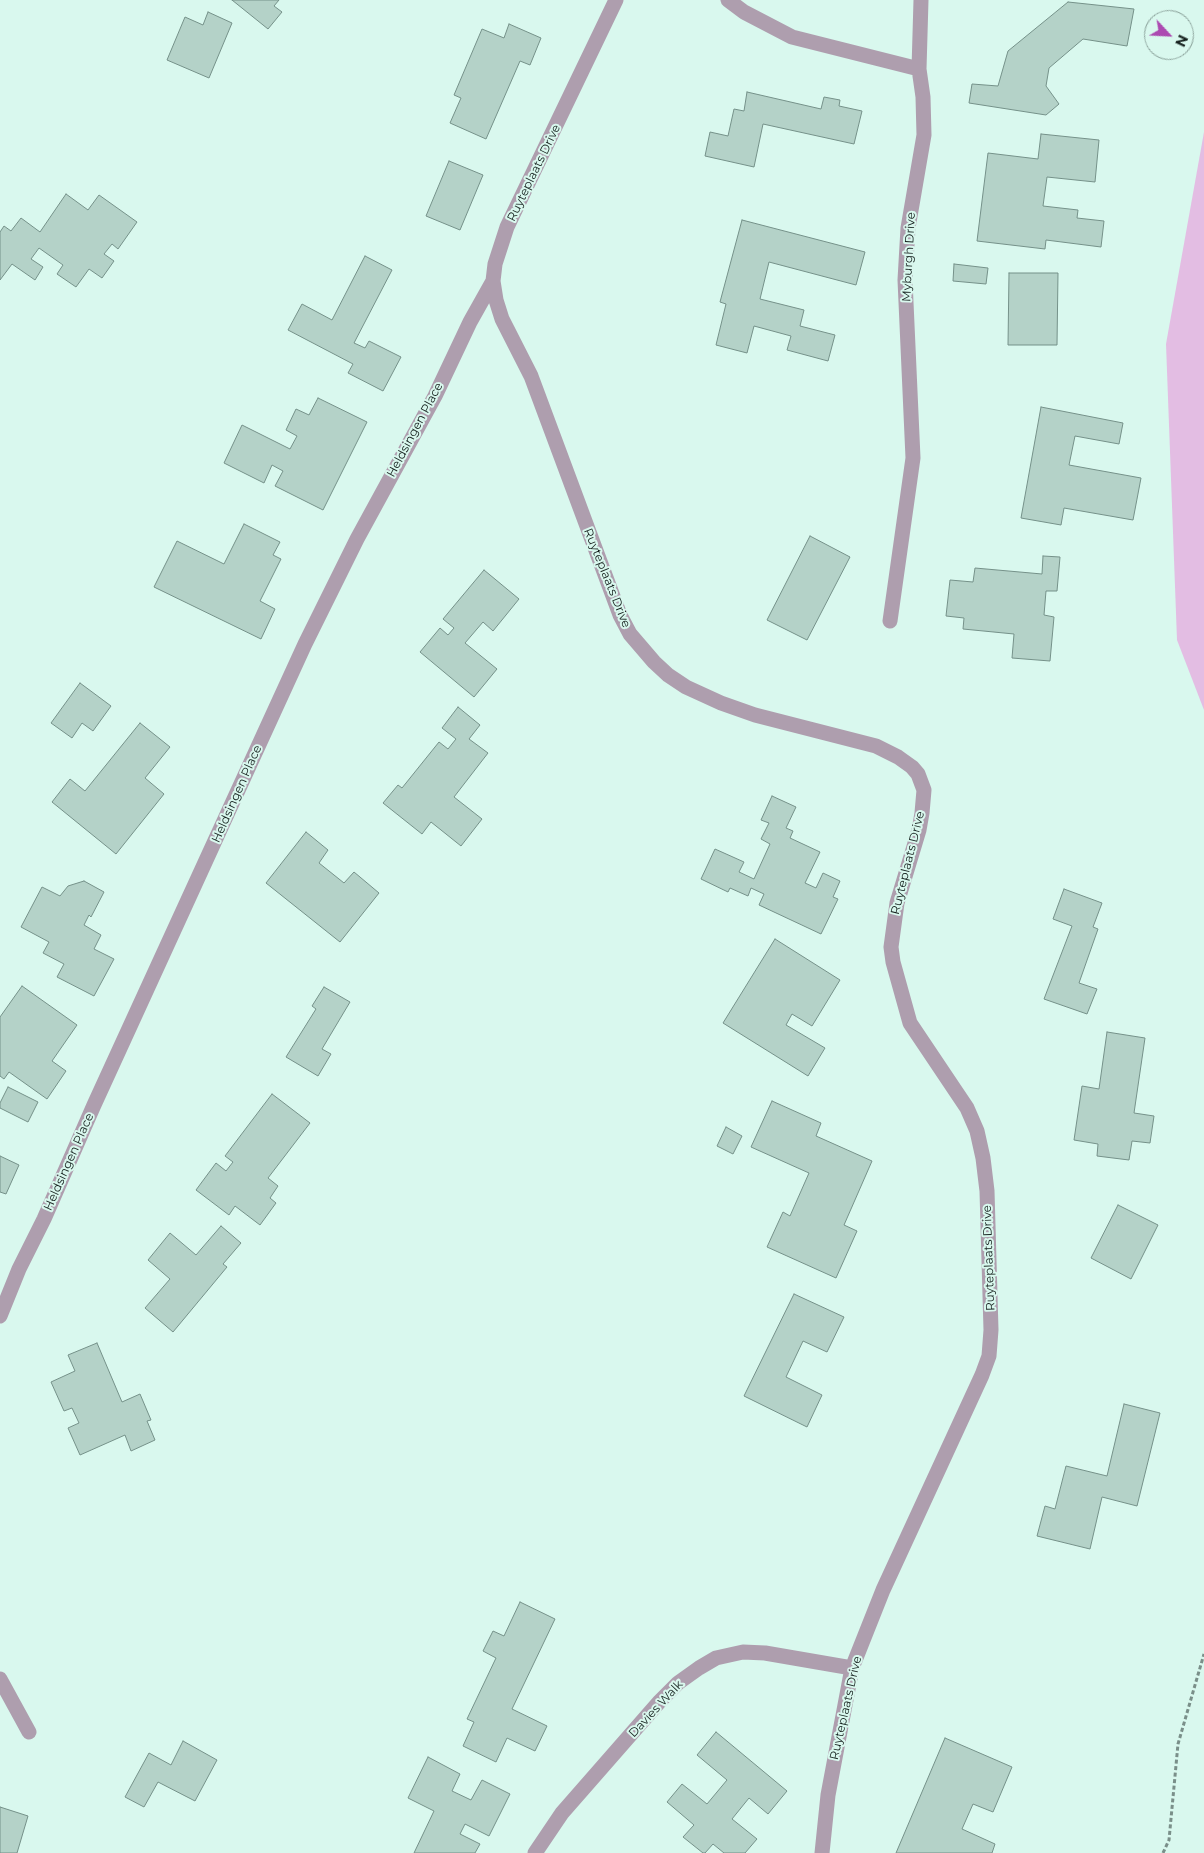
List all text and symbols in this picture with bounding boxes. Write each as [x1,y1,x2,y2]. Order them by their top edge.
north arrow [1144,10,1194,60]
text: N [1171,32,1192,50]
street label: Ruyteplaats Drive [504,122,564,224]
street label: Myburgh Drive [899,212,919,302]
street label: Heldsingen Place [384,380,446,480]
street label: Ruyteplaats Drive [580,526,634,630]
street label: Heldsingen Place [209,743,265,845]
street label: Ruyteplaats Drive [888,810,928,916]
street label: Heldsingen Place [41,1111,97,1213]
street label: Ruyteplaats Drive [980,1205,998,1311]
street label: Ruyteplaats Drive [827,1655,865,1761]
street label: Davies Walk [626,1677,686,1741]

